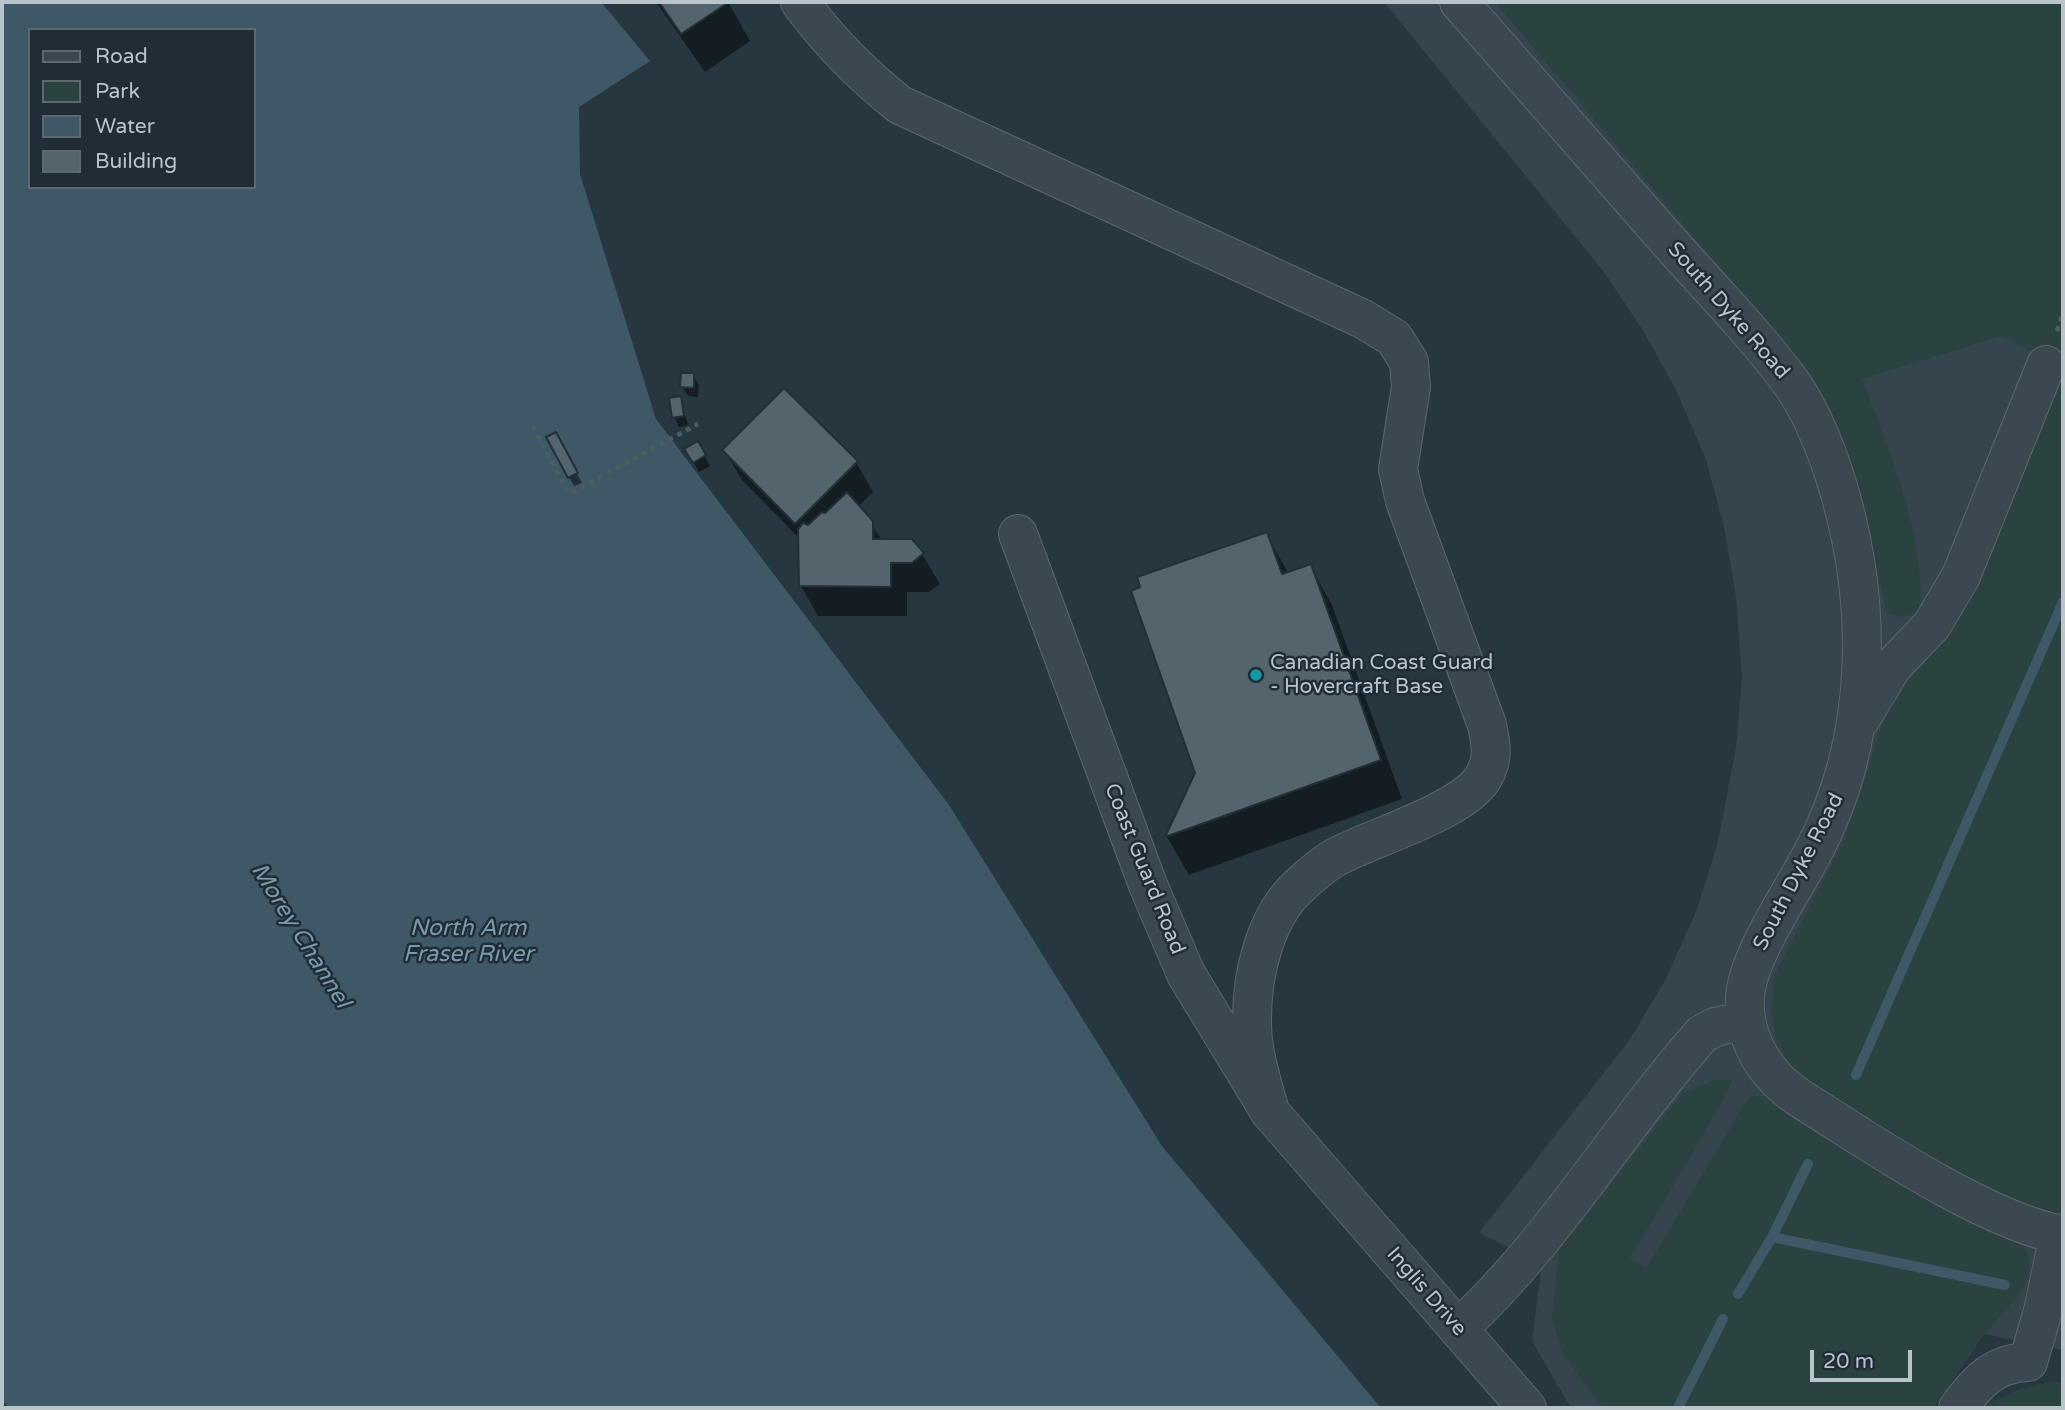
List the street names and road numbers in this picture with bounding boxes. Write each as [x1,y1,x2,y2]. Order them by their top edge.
street label: South Dyke Road [1662,237,1794,385]
street label: Coast Guard Road [1098,780,1190,958]
street label: South Dyke Road [1748,789,1850,955]
street label: Inglis Drive [1381,1242,1471,1342]

